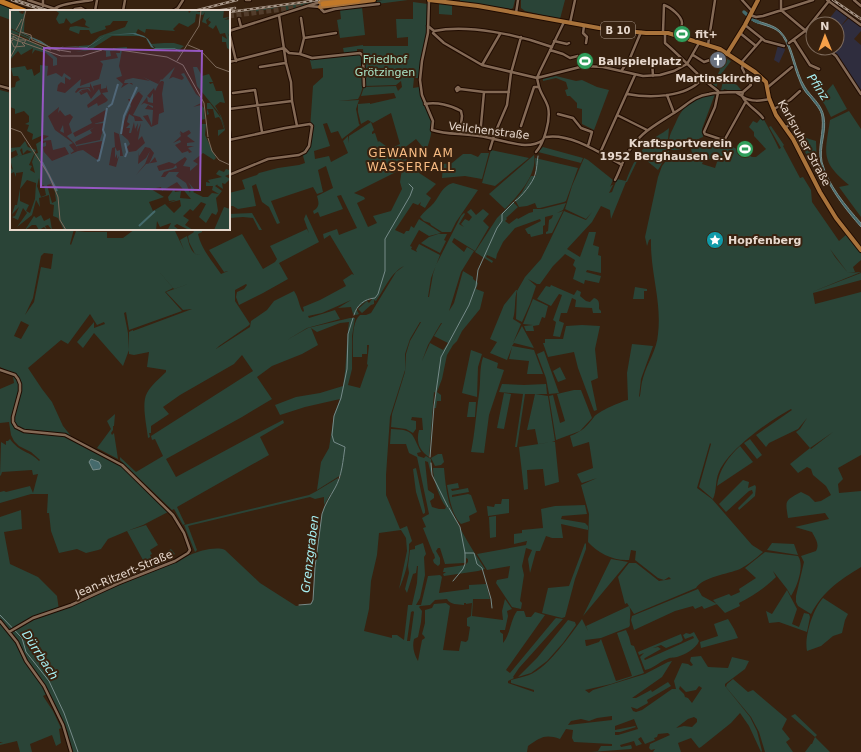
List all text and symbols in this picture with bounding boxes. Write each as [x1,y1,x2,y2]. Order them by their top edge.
inset map [10,10,230,230]
north arrow [805,16,845,56]
text: N [820,20,830,33]
road number: B 10 [601,22,635,38]
sports icon: fit+ [672,24,692,44]
place label: fit+ [695,28,718,41]
church icon: Martinskirche [708,50,728,70]
sports icon: Ballspielplatz [575,51,595,71]
park label: Friedhof Grötzingen [355,53,415,79]
place label: Ballspielplatz [598,55,682,68]
water label: Pfinz [804,71,832,103]
place label: Martinskirche [675,72,761,85]
street label: Karlsruher Straße [775,98,833,189]
street label: Veilchenstraße [448,120,530,142]
place label: Kraftsportverein 1952 Berghausen e.V [600,137,732,163]
sports icon: Kraftsportverein 1952 Berghausen e.V [735,139,755,159]
district label: GEWANN AM WASSERFALL [367,146,455,174]
place icon: Hopfenberg [705,230,725,250]
place label: Hopfenberg [728,234,801,247]
water label: Grenzgraben [298,514,322,594]
street label: Jean-Ritzert-Straße [73,548,175,601]
water label: Dürrbach [19,628,61,682]

